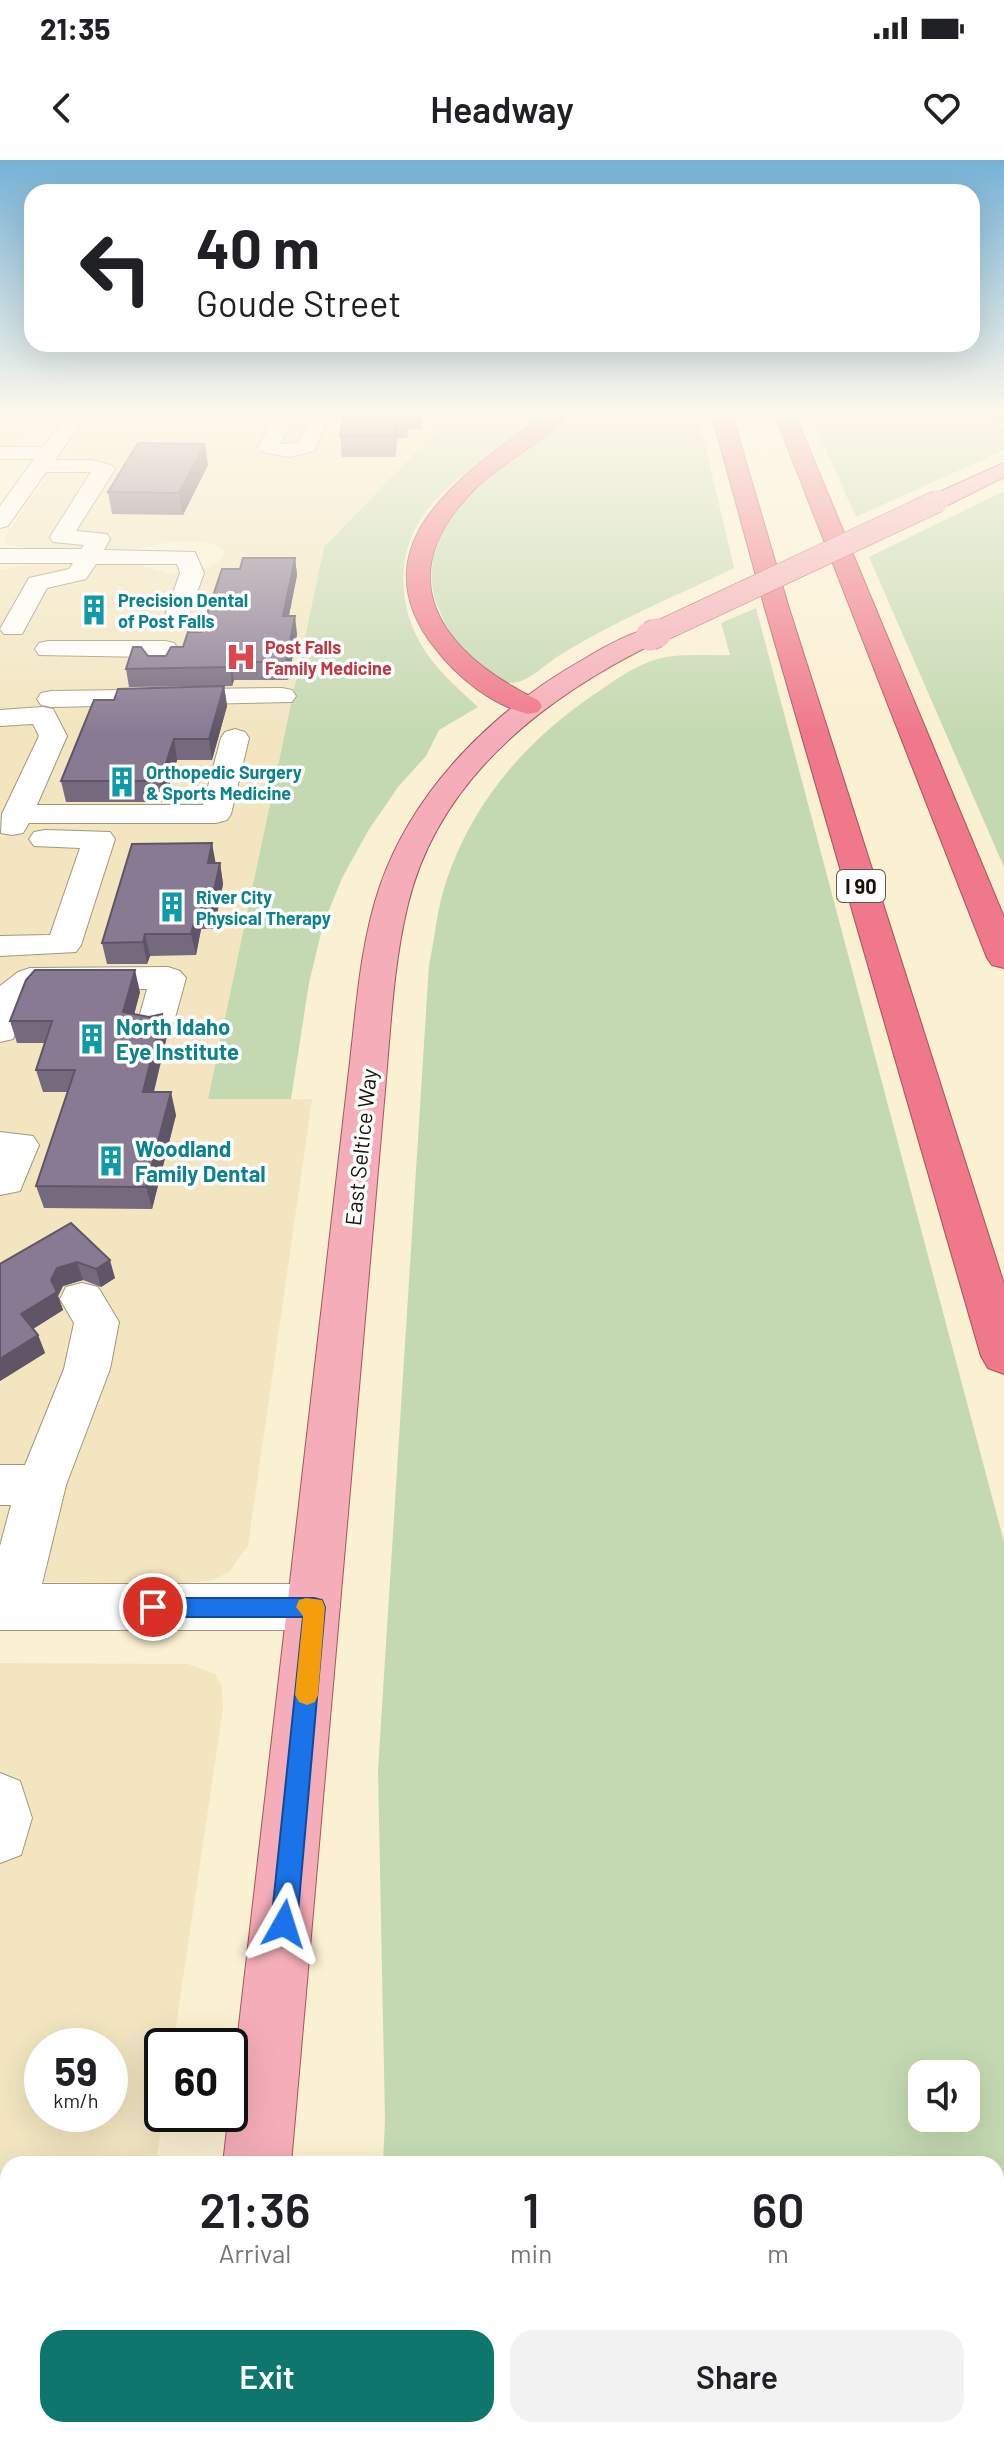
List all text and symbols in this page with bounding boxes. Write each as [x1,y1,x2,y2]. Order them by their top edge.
text: 21:35 [40,10,111,46]
icon: back [40,86,84,130]
icon: heart [920,86,964,130]
text: Headway [430,87,574,130]
text: 40 m [196,213,320,280]
icon: left [64,216,168,320]
text: Goude Street [196,281,401,324]
place label: Precision Dental of Post Falls [118,589,248,632]
building icon: Precision Dental of Post Falls [77,593,111,627]
place label: Post Falls Family Medicine [265,636,392,679]
hospital icon: Post Falls Family Medicine [224,640,258,674]
place label: Orthopedic Surgery & Sports Medicine [146,761,302,804]
building icon: Orthopedic Surgery & Sports Medicine [105,765,139,799]
road number: I 90 [837,870,885,902]
place label: River City Physical Therapy [196,886,331,929]
building icon: River City Physical Therapy [155,890,189,924]
place label: North Idaho Eye Institute [116,1013,239,1064]
building icon: North Idaho Eye Institute [75,1022,109,1056]
street label: East Seltice Way [339,1067,381,1227]
place label: Woodland Family Dental [135,1135,266,1186]
building icon: Woodland Family Dental [94,1144,128,1178]
pin [119,1573,187,1641]
icon: arrive [131,1585,175,1629]
position arrow [242,1882,326,1966]
speed limit sign: 60 [144,2028,248,2132]
text: 59 [55,2046,97,2094]
map controls [908,2060,980,2132]
button: sound [908,2060,980,2132]
text: km/h [53,2088,99,2112]
text: 21:36 [200,2180,310,2238]
text: 1 [523,2180,540,2238]
text: 60 [752,2180,804,2238]
text: Arrival [219,2237,291,2268]
text: min [510,2237,552,2268]
text: m [767,2237,789,2268]
button: Exit [40,2330,494,2422]
button: Share [510,2330,964,2422]

